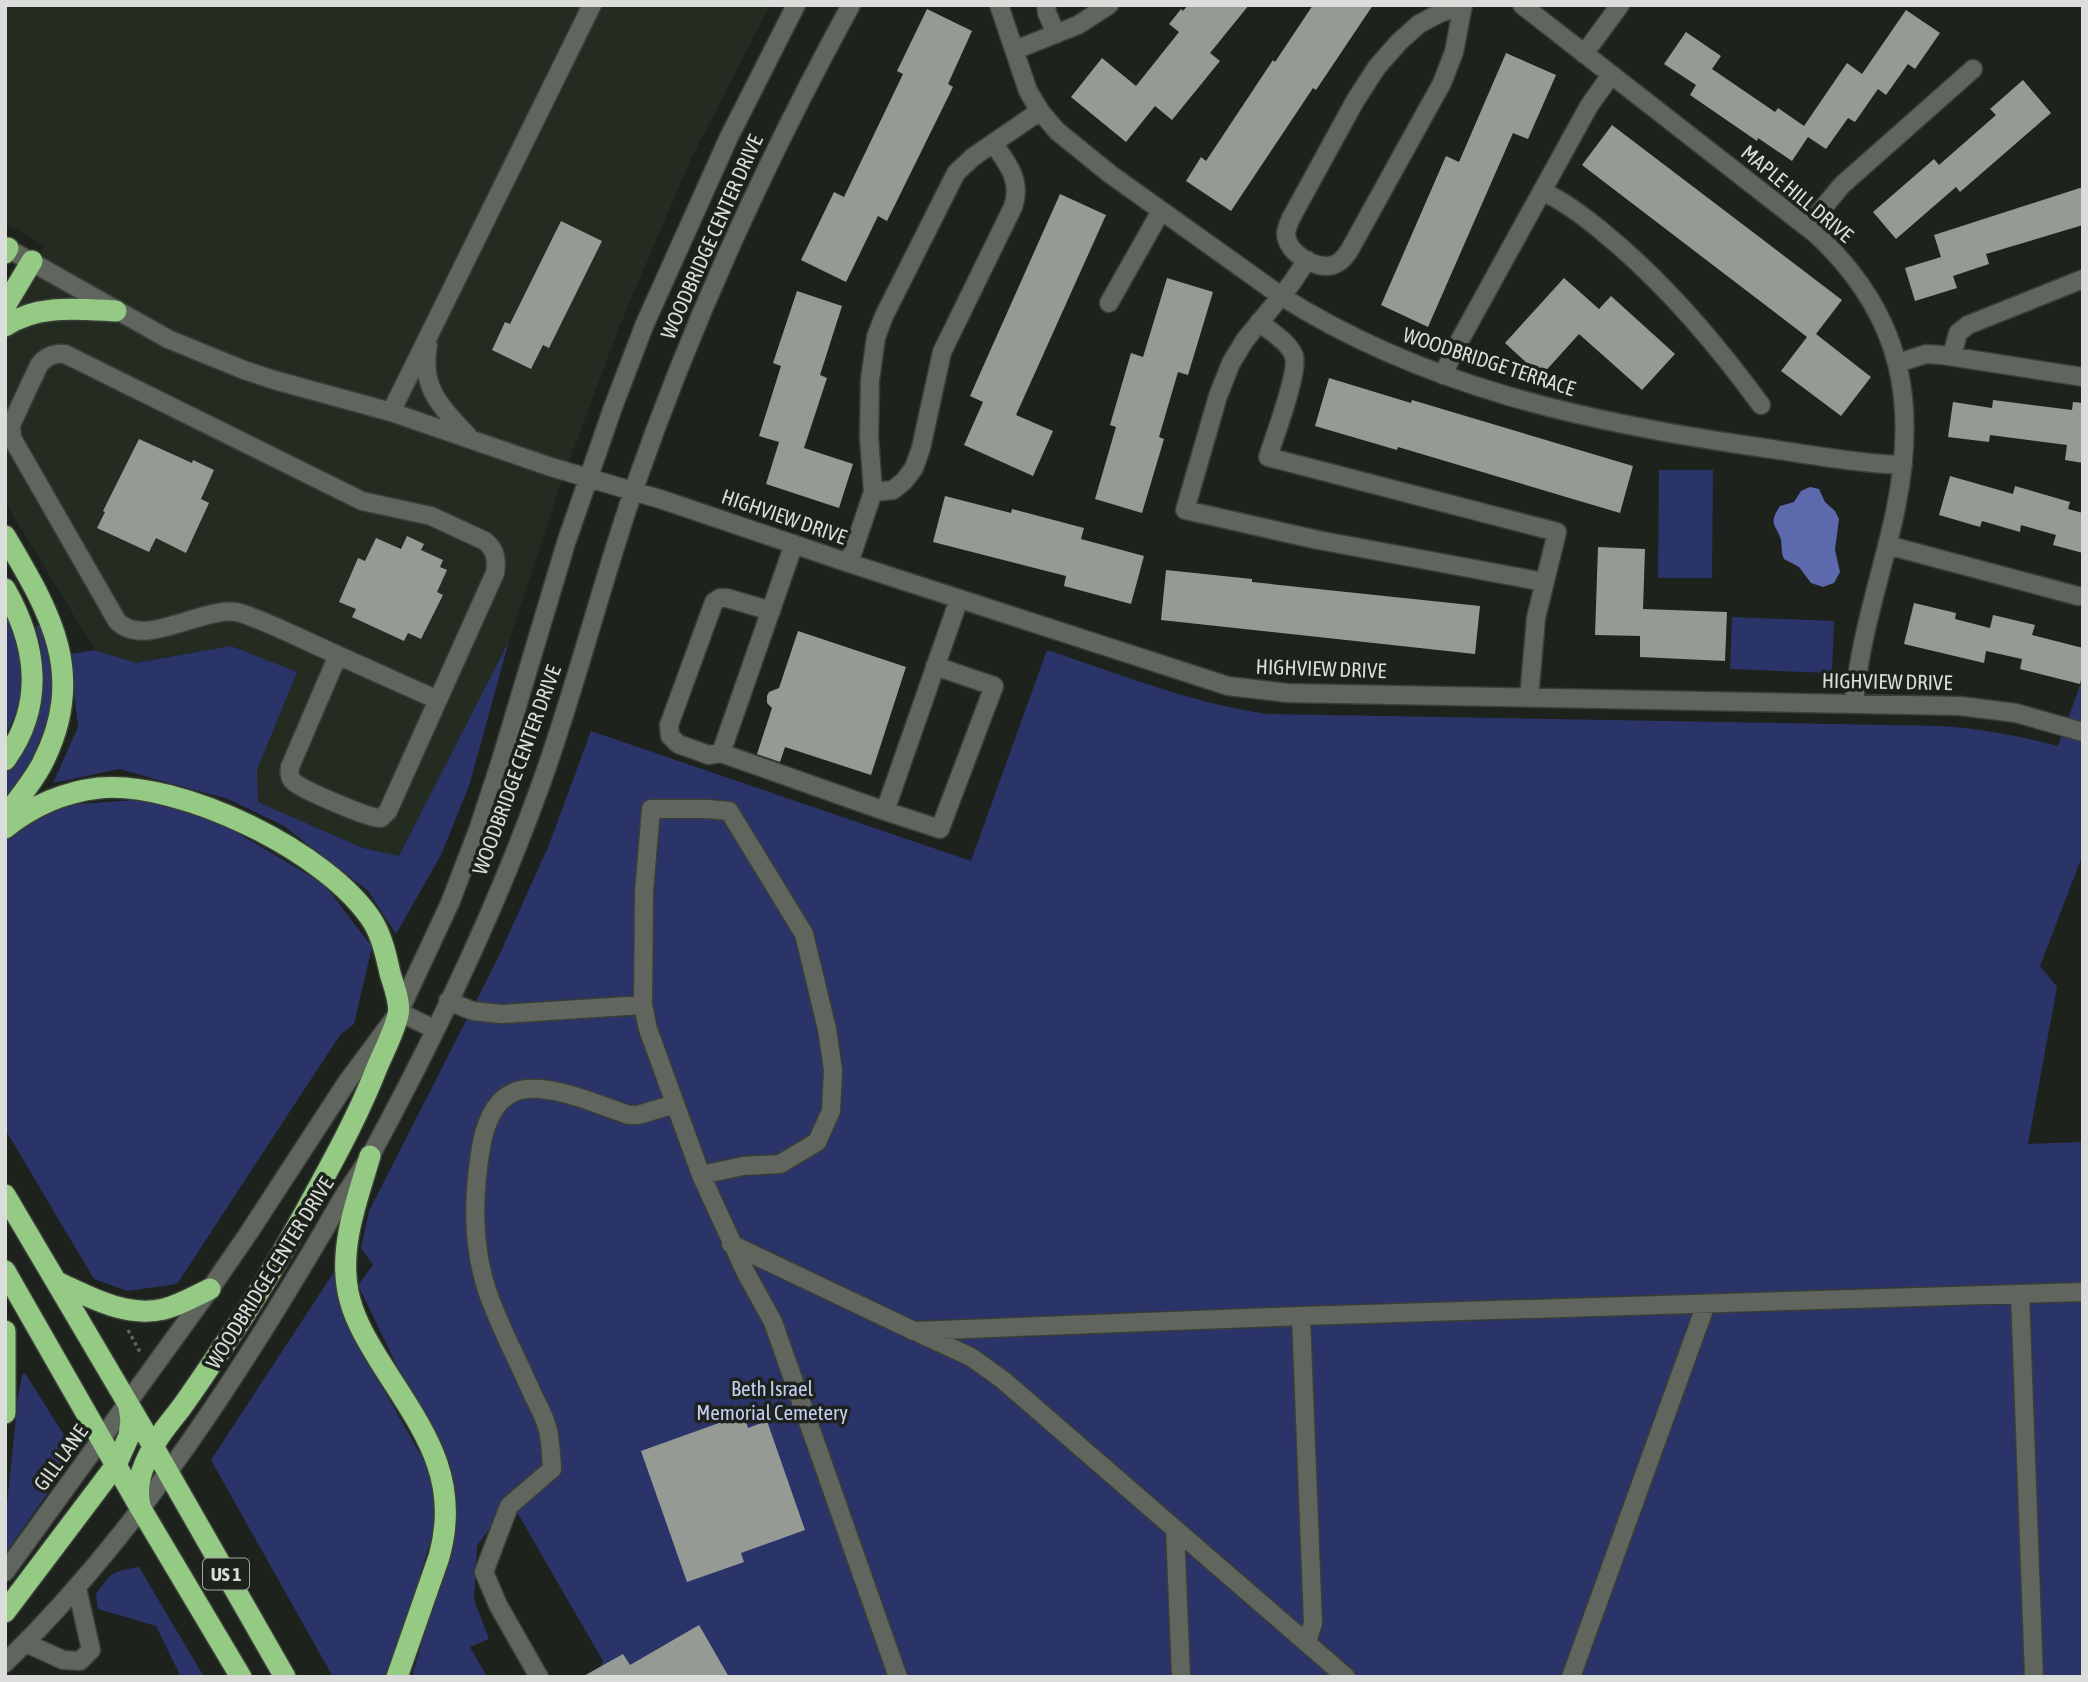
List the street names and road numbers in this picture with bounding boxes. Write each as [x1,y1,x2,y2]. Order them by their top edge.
street label: WOODBRIDGE CENTER DRIVE [655,131,767,342]
street label: MAPLE HILL DRIVE [1737,140,1858,247]
street label: WOODBRIDGE TERRACE [1400,322,1579,400]
street label: HIGHVIEW DRIVE [719,483,850,549]
street label: HIGHVIEW DRIVE [1255,654,1387,682]
street label: WOODBRIDGE CENTER DRIVE [467,662,565,878]
street label: HIGHVIEW DRIVE [1822,668,1952,694]
street label: WOODBRIDGE CENTER DRIVE [200,1172,338,1373]
street label: GILL LANE [28,1420,92,1495]
road number: US 1 [203,1558,249,1590]

